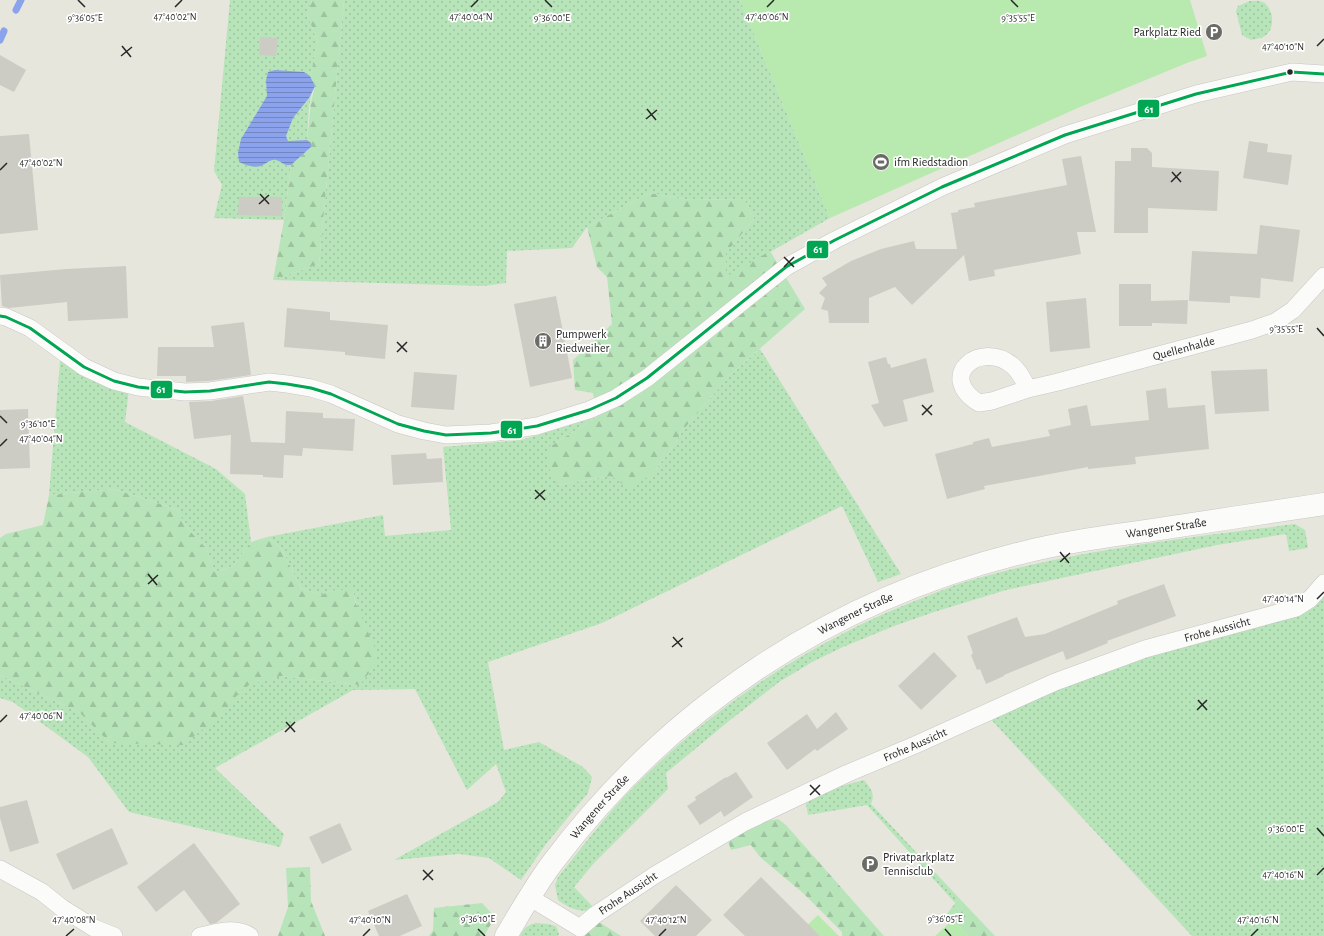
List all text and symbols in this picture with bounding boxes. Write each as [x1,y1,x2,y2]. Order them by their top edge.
text: 47°40'02"N [153,12,197,22]
text: 47°40'04"N [449,12,493,22]
text: 47°40'06"N [745,12,789,22]
text: 9°36'05"E [67,13,103,23]
text: 9°36'00"E [534,13,570,23]
text: 9°35'55"E [1001,13,1035,23]
parking icon: Parkplatz Ried [1204,22,1224,42]
place label: Parkplatz Ried [1134,26,1201,38]
text: 47°40'10"N [1262,42,1304,52]
unlabelled marker [1285,67,1295,77]
line badge: 61 [1137,99,1160,118]
text: 61 [1144,104,1154,115]
sports icon: ifm Riedstadion [871,152,891,172]
place label: ifm Riedstadion [894,156,968,168]
text: 47°40'02"N [19,158,63,168]
line badge: 61 [806,240,829,259]
text: 61 [813,244,823,255]
text: 9°35'55"E [1269,324,1303,334]
place label: Pumpwerk Riedweiher [556,328,609,354]
building icon: Pumpwerk Riedweiher [533,331,553,351]
street label: Quellenhalde [1151,334,1216,363]
line badge: 61 [150,380,173,399]
text: 61 [156,384,166,395]
text: 9°36'10"E [21,419,55,429]
line badge: 61 [500,420,523,439]
text: 61 [507,425,517,436]
text: 47°40'04"N [19,434,63,444]
street label: Wangener Straße [1125,516,1207,540]
street label: Wangener Straße [816,590,895,637]
text: 47°40'14"N [1262,594,1304,604]
street label: Frohe Aussicht [1183,615,1252,644]
text: 47°40'06"N [19,711,63,721]
street label: Frohe Aussicht [882,725,949,764]
street label: Wangener Straße [568,772,631,841]
text: 9°36'00"E [1268,824,1304,834]
place label: Privatparkplatz Tennisclub [883,851,954,877]
parking icon: Privatparkplatz Tennisclub [860,854,880,874]
street label: Frohe Aussicht [596,869,659,917]
text: 47°40'16"N [1262,870,1304,880]
text: 9°36'10"E [461,914,495,924]
text: 9°36'05"E [927,914,963,924]
text: 47°40'08"N [52,915,96,925]
text: 47°40'10"N [349,915,391,925]
text: 47°40'12"N [645,915,687,925]
text: 47°40'16"N [1237,915,1279,925]

